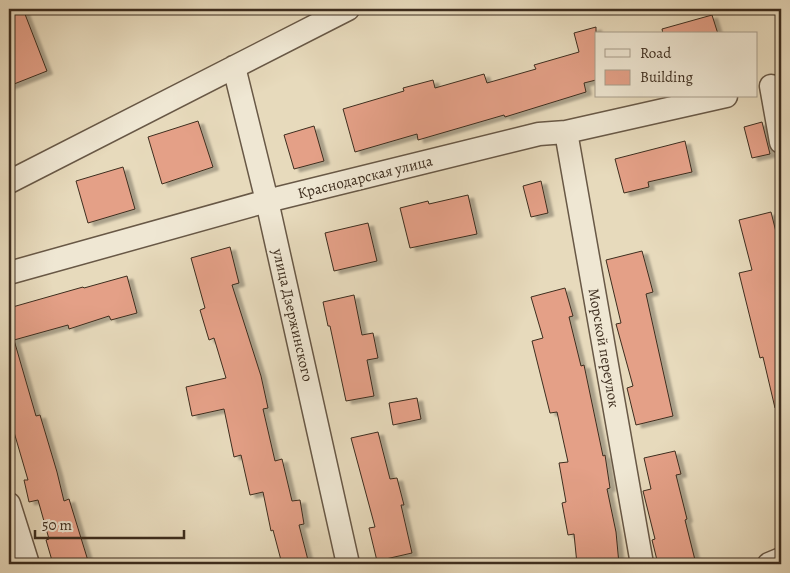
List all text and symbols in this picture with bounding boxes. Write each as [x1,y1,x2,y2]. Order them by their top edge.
legend [595,32,758,98]
text: Road [640,43,672,63]
text: Building [640,67,693,87]
street label: Краснодарская улица [295,151,435,203]
street label: улица Дзержинского [268,246,318,383]
street label: Морской переулок [584,287,624,409]
scale bar [35,508,184,540]
text: 50 m [42,515,72,535]

